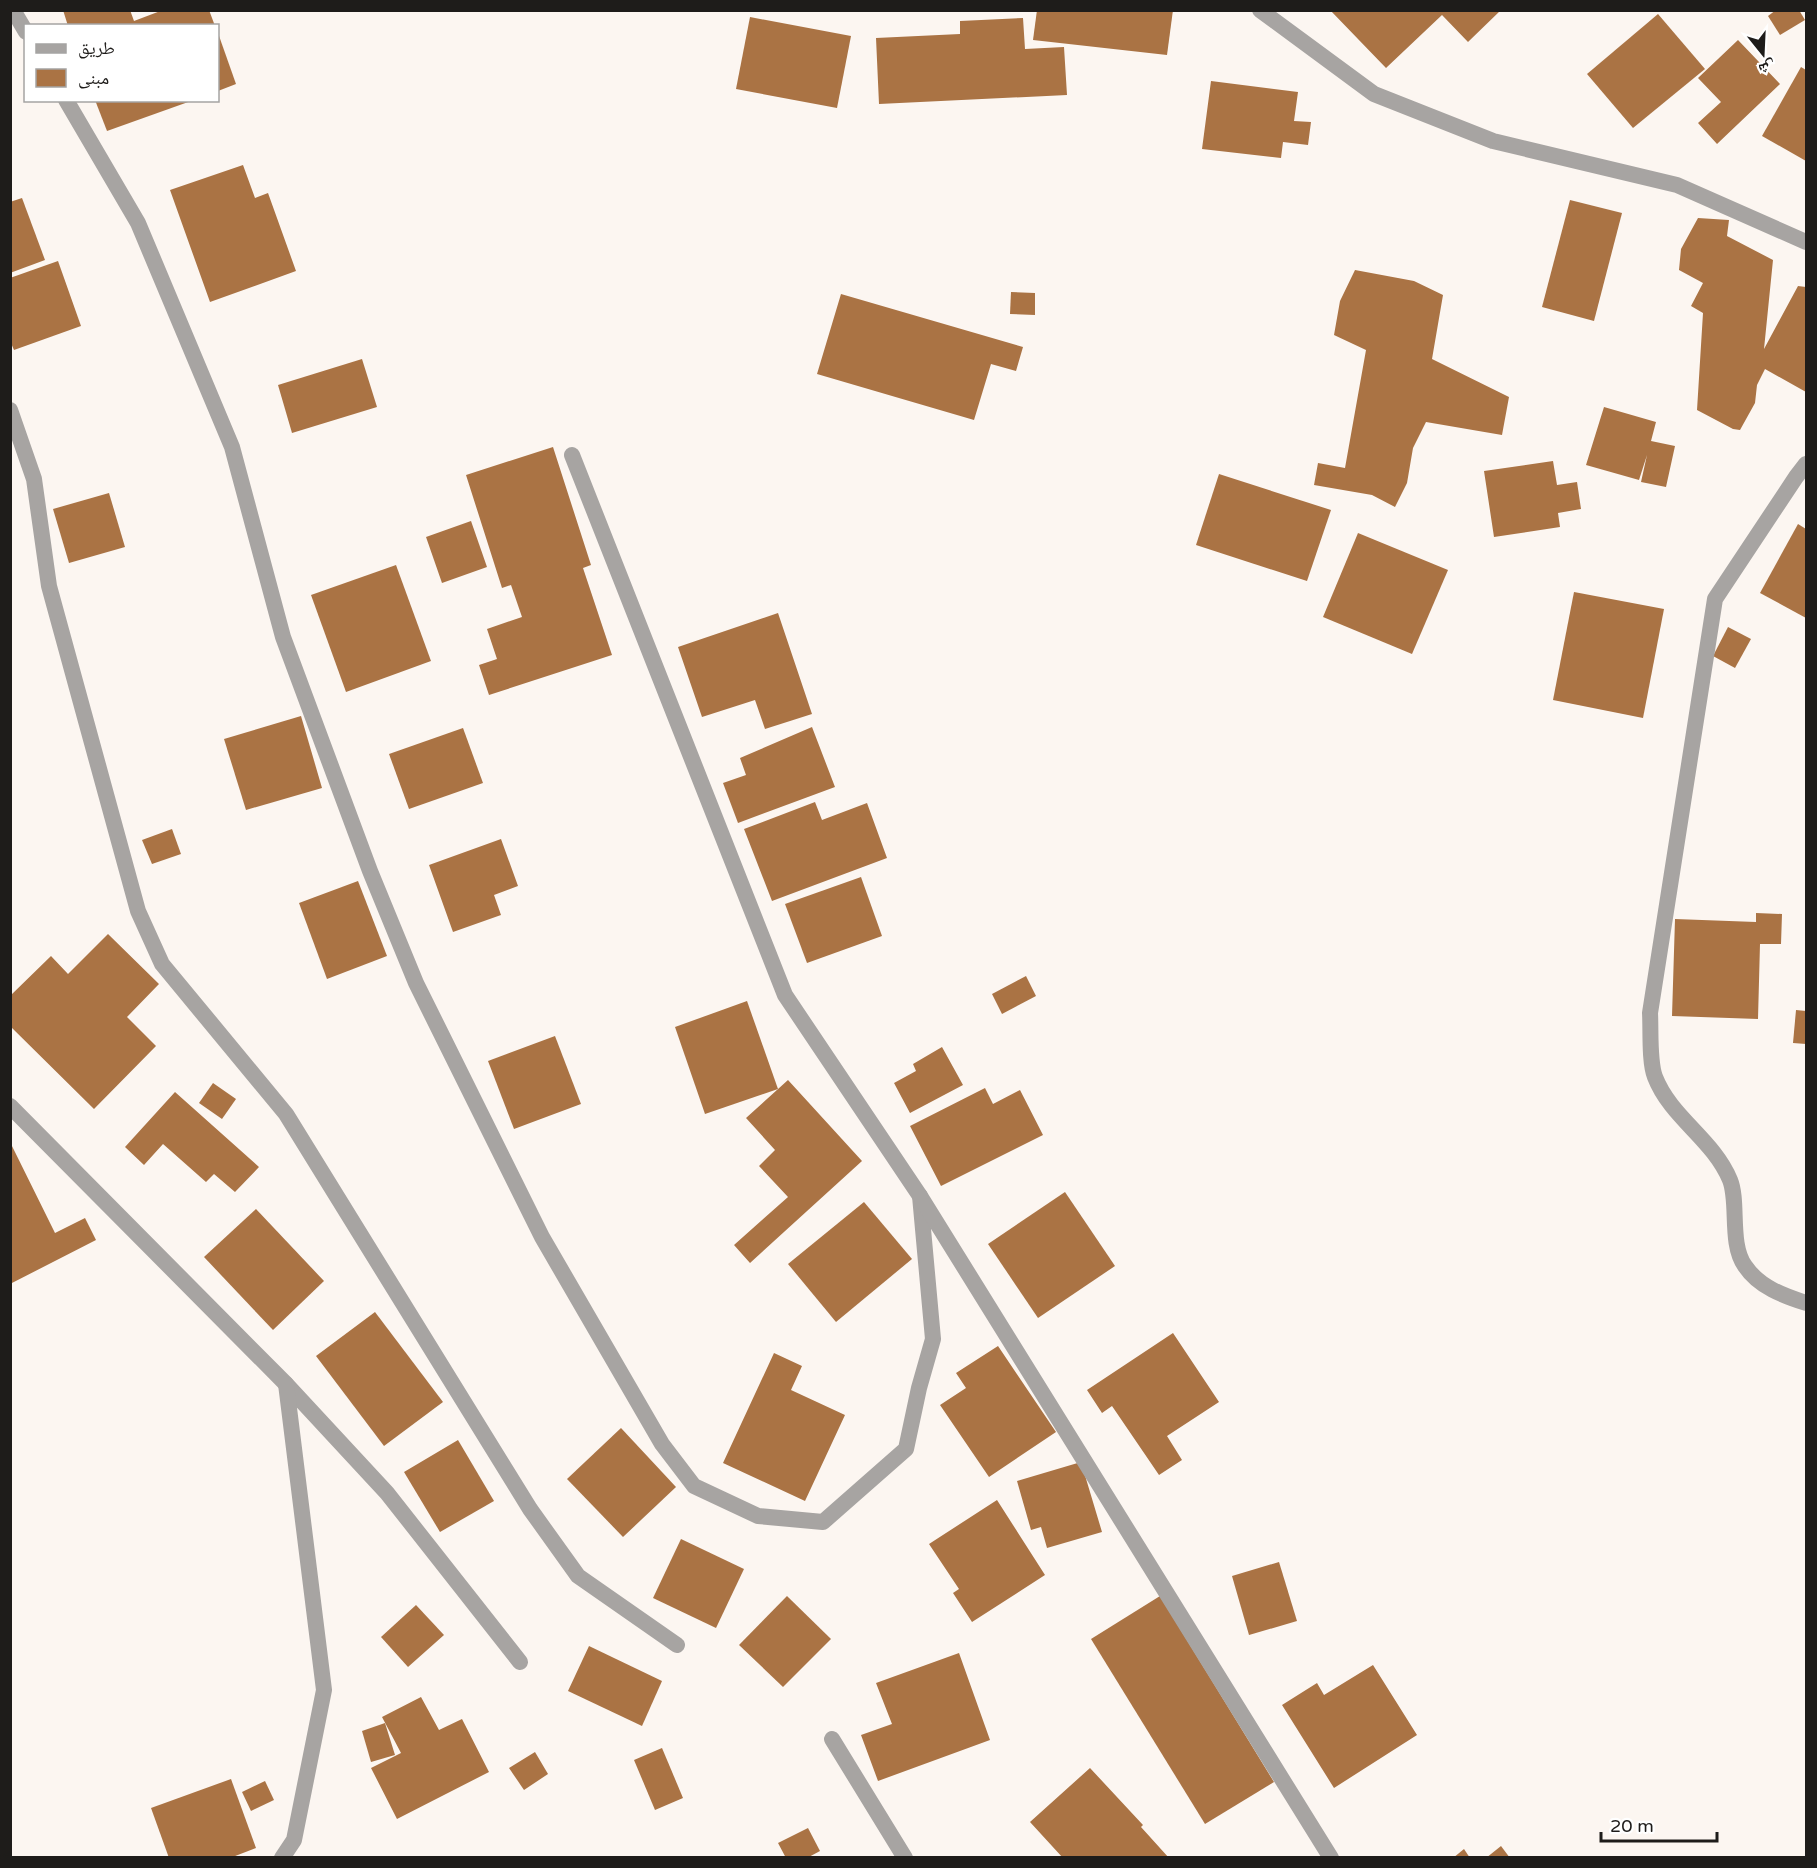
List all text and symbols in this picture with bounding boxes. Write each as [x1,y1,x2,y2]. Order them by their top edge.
legend [24,24,219,102]
north arrow [1733,24,1793,84]
text: طريق [78,37,115,59]
text: ش [1756,55,1778,79]
text: مبنى [78,67,109,89]
scale bar [1601,1805,1716,1843]
text: 20 m [1610,1815,1654,1837]

